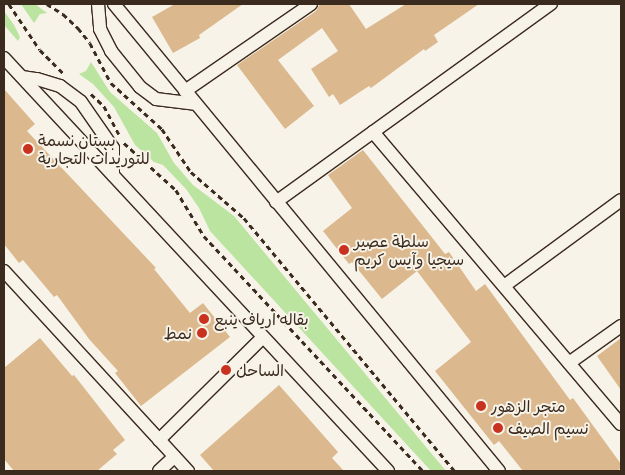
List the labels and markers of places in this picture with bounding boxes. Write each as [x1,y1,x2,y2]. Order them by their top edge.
place label: بستان نسمة للتوريدات التجارية [38,130,150,168]
marker: بستان نسمة للتوريدات التجارية [22,143,34,155]
place label: سلطة عصير سيجيا وآيس كريم [354,231,464,269]
marker: سلطة عصير سيجيا وآيس كريم [338,244,350,256]
place label: بقاله ارياف ينبع [214,309,309,329]
marker: بقاله ارياف ينبع [198,313,210,325]
place label: نمط [164,323,192,343]
marker: نمط [196,327,208,339]
place label: الساحل [236,360,284,380]
marker: الساحل [220,364,232,376]
place label: متجر الزهور [491,396,565,416]
marker: متجر الزهور [475,400,487,412]
place label: نسيم الصيف [508,418,589,438]
marker: نسيم الصيف [492,422,504,434]

